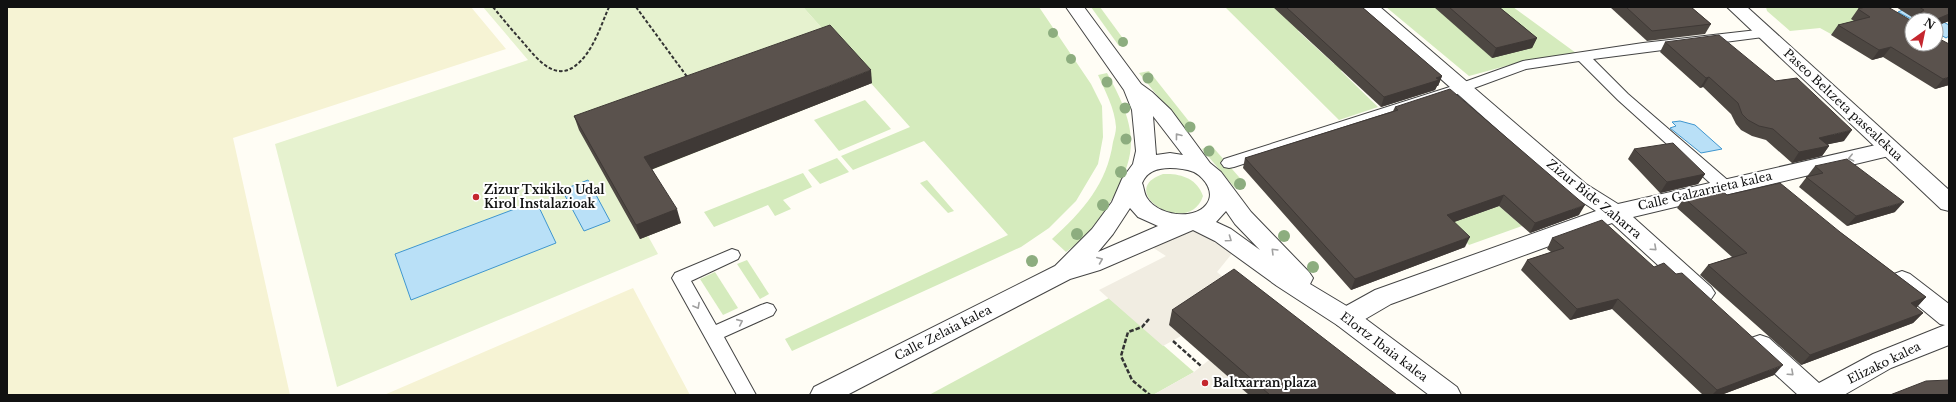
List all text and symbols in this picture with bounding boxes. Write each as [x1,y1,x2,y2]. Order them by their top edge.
north arrow [1904,12,1944,52]
text: N [1921,15,1938,33]
street label: Paseo Beltzeta pasealekua [1781,45,1906,164]
one-way arrow [1176,133,1183,140]
one-way arrow [1848,153,1855,161]
street label: Zizur Bide Zaharra [1544,156,1645,242]
street label: Calle Galzarrieta kalea [1636,168,1774,213]
place label: Zizur Txikiko Udal Kirol Instalazioak [484,182,605,211]
marker: Zizur Txikiko Udal Kirol Instalazioak [471,192,481,202]
one-way arrow [1225,234,1232,242]
one-way arrow [1649,244,1657,251]
one-way arrow [1272,248,1279,256]
one-way arrow [1097,257,1104,265]
one-way arrow [692,302,700,309]
street label: Calle Zelaia kalea [892,302,994,363]
street label: Elortz Ibaia kalea [1338,309,1431,385]
one-way arrow [736,319,743,327]
street label: Elizako kalea [1845,338,1923,387]
one-way arrow [1787,369,1794,376]
place label: Baltxarran plaza [1213,375,1317,390]
marker: Baltxarran plaza [1200,378,1210,388]

